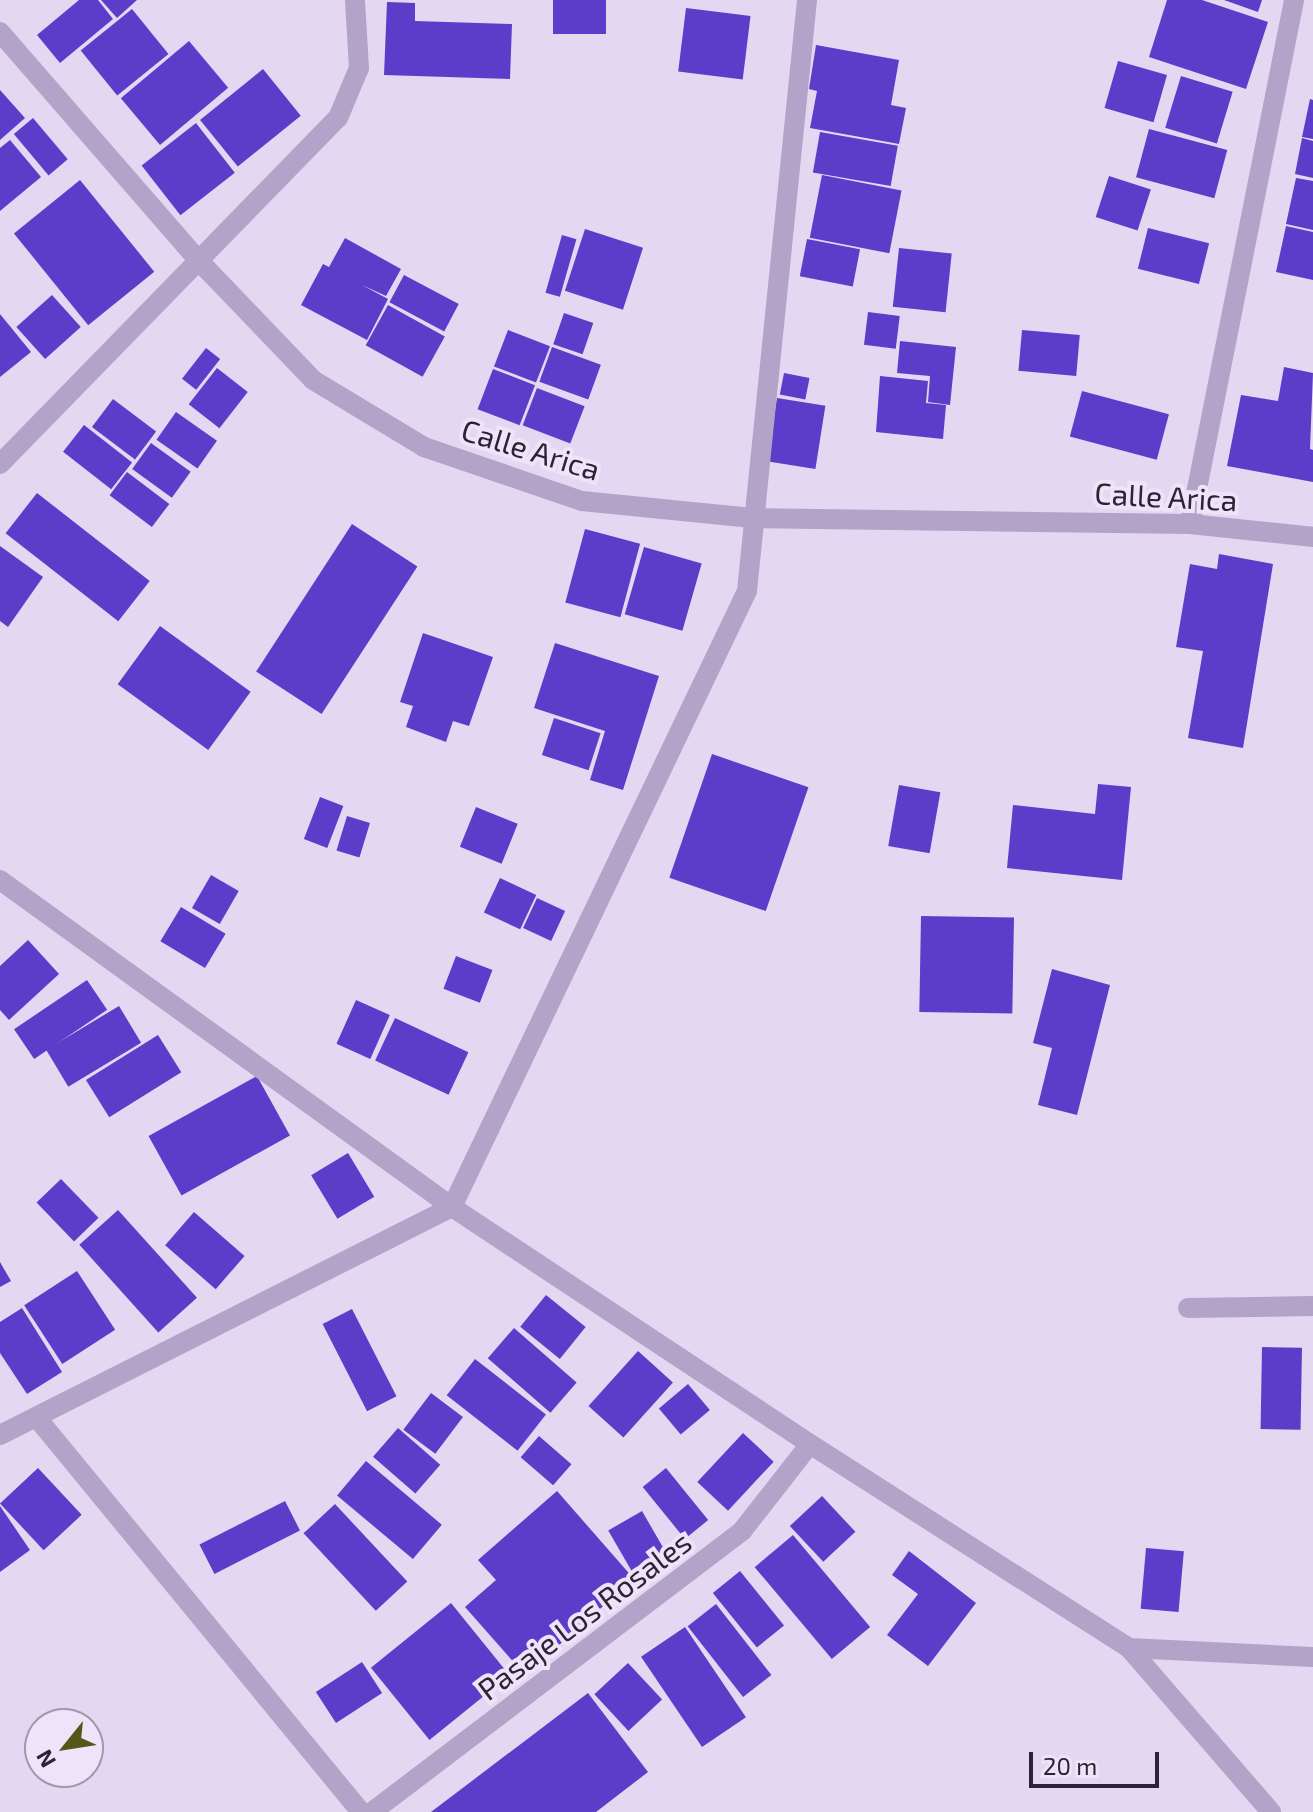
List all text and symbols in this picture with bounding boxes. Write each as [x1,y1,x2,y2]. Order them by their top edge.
street label: Calle Arica [457,411,605,487]
street label: Calle Arica [1093,474,1239,518]
street label: Pasaje Los Rosales [470,1523,698,1707]
north arrow [24,1708,104,1788]
scale bar [1033,1736,1163,1786]
text: N [30,1746,60,1772]
text: 20 m [1043,1751,1097,1780]

